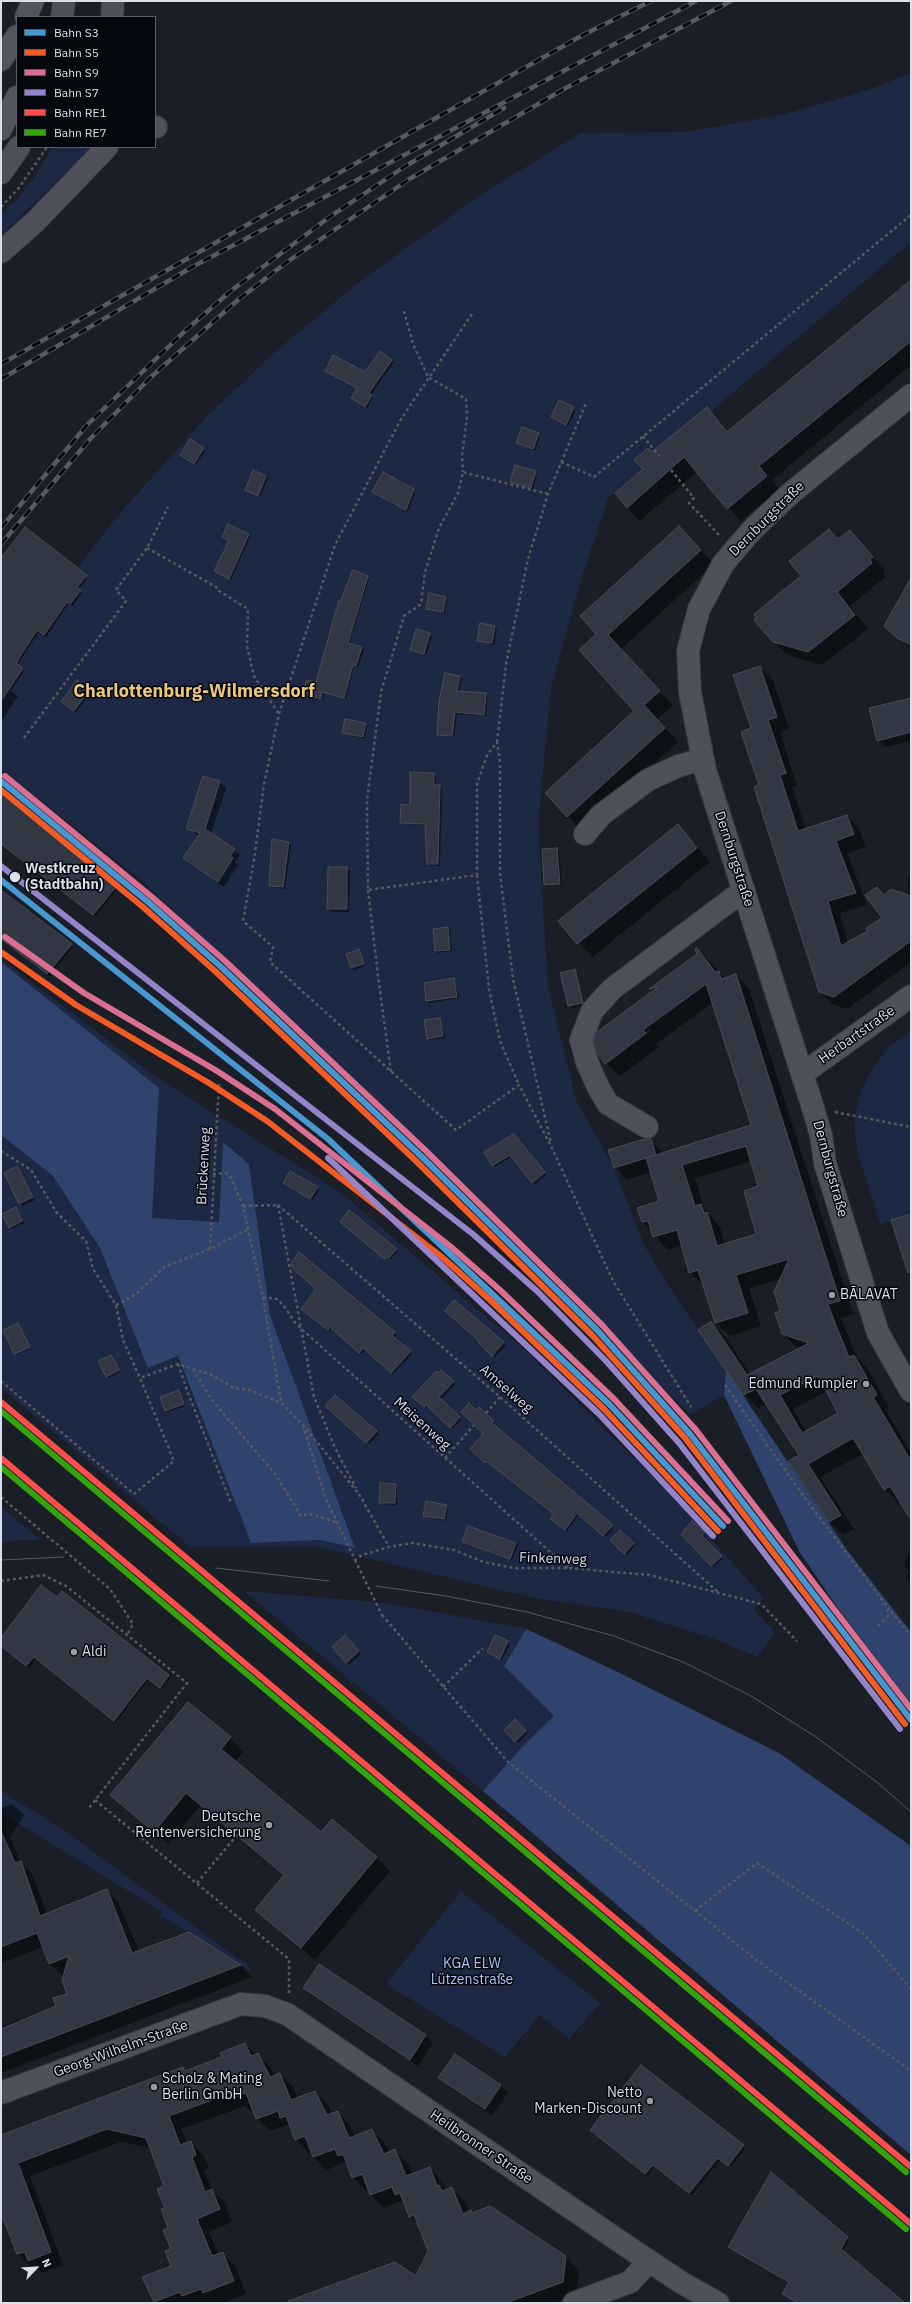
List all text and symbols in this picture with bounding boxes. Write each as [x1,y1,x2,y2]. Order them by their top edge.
legend [16,16,156,148]
text: Bahn S3 [54,25,99,40]
text: Bahn S5 [54,45,99,60]
text: Bahn S9 [54,65,99,80]
text: Bahn S7 [54,85,99,100]
text: Bahn RE1 [54,105,107,120]
text: Bahn RE7 [54,125,107,140]
street label: Dernburgstraße [726,478,808,560]
district label: Charlottenburg-Wilmersdorf [73,681,315,703]
street label: Dernburgstraße [711,809,757,909]
place label: Westkreuz (Stadtbahn) [25,861,103,894]
marker: Westkreuz (Stadtbahn) [8,870,22,884]
street label: Herbartstraße [816,1003,898,1067]
street label: Dernburgstraße [809,1119,851,1219]
street label: Brückenweg [194,1127,214,1205]
place label: BĀLAVAT [840,1287,898,1303]
marker: BĀLAVAT [827,1290,837,1300]
street label: Amselweg [476,1361,536,1417]
place label: Edmund Rumpler [748,1376,858,1392]
marker: Edmund Rumpler [861,1379,871,1389]
street label: Meisenweg [390,1394,454,1454]
street label: Finkenweg [519,1549,587,1569]
place label: Aldi [82,1644,106,1660]
marker: Aldi [69,1647,79,1657]
place label: Deutsche Rentenversicherung [135,1809,261,1842]
marker: Deutsche Rentenversicherung [264,1820,274,1830]
park label: KGA ELW Lützenstraße [431,1956,513,1988]
street label: Georg-Wilhelm-Straße [51,2017,191,2081]
place label: Scholz & Mating Berlin GmbH [162,2071,262,2104]
marker: Scholz & Mating Berlin GmbH [149,2082,159,2092]
place label: Netto Marken-Discount [534,2085,642,2118]
marker: Netto Marken-Discount [645,2096,655,2106]
street label: Heilbronner Straße [426,2106,536,2188]
north arrow [16,2248,56,2288]
text: N [39,2256,55,2269]

